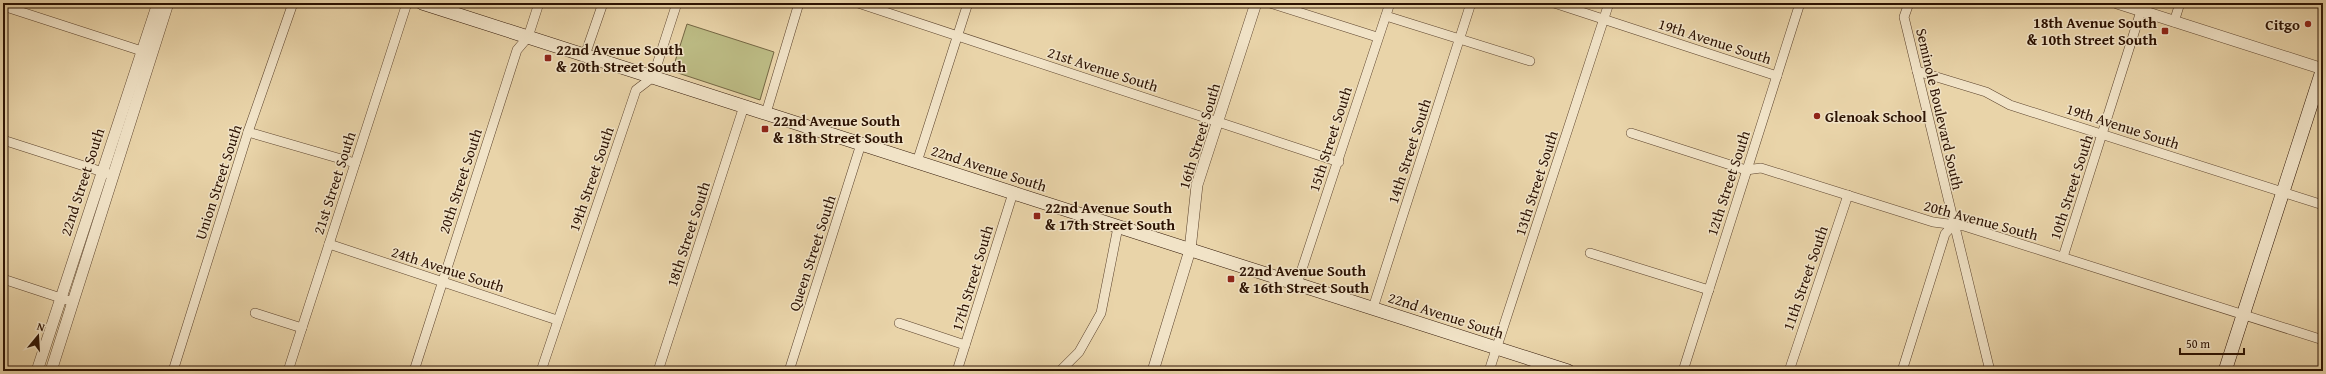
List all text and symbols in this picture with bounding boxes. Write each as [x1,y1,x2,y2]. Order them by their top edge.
place label: 18th Avenue South & 10th Street South [2027,12,2157,50]
street label: 19th Avenue South [1656,13,1775,69]
place label: Citgo [2265,14,2300,35]
marker: Citgo [2303,19,2313,29]
street label: Seminole Boulevard South [1911,26,1969,192]
marker: 18th Avenue South & 10th Street South [2160,26,2170,36]
place label: 22nd Avenue South & 20th Street South [556,39,686,77]
street label: 21st Avenue South [1045,41,1162,97]
marker: 22nd Avenue South & 20th Street South [543,53,553,63]
street label: 16th Street South [1173,80,1225,191]
street label: 15th Street South [1303,83,1357,194]
street label: 14th Street South [1382,95,1436,206]
street label: 19th Avenue South [2064,98,2183,154]
place label: Glenoak School [1825,106,1927,127]
place label: 22nd Avenue South & 18th Street South [773,110,903,148]
marker: Glenoak School [1812,111,1822,121]
street label: Union Street South [189,121,247,242]
street label: 19th Street South [563,123,619,234]
marker: 22nd Avenue South & 18th Street South [760,124,770,134]
street label: 22nd Street South [55,125,110,239]
street label: 20th Street South [433,125,487,236]
street label: 13th Street South [1509,127,1563,238]
street label: 12th Street South [1701,127,1755,238]
street label: 21st Street South [307,128,361,237]
street label: 10th Street South [2044,131,2098,242]
street label: 22nd Avenue South [929,139,1050,197]
street label: 18th Street South [661,178,715,289]
street label: Queen Street South [783,192,841,314]
street label: 20th Avenue South [1921,195,2041,246]
place label: 22nd Avenue South & 17th Street South [1045,197,1175,235]
marker: 22nd Avenue South & 17th Street South [1032,211,1042,221]
street label: 17th Street South [946,222,998,333]
street label: 11th Street South [1777,222,1833,333]
street label: 24th Avenue South [389,241,508,297]
place label: 22nd Avenue South & 16th Street South [1239,260,1369,298]
marker: 22nd Avenue South & 16th Street South [1226,274,1236,284]
street label: 22nd Avenue South [1386,286,1507,344]
north arrow [18,316,58,356]
text: N [35,318,48,335]
scale bar [2180,330,2244,356]
text: 50 m [2186,335,2210,352]

